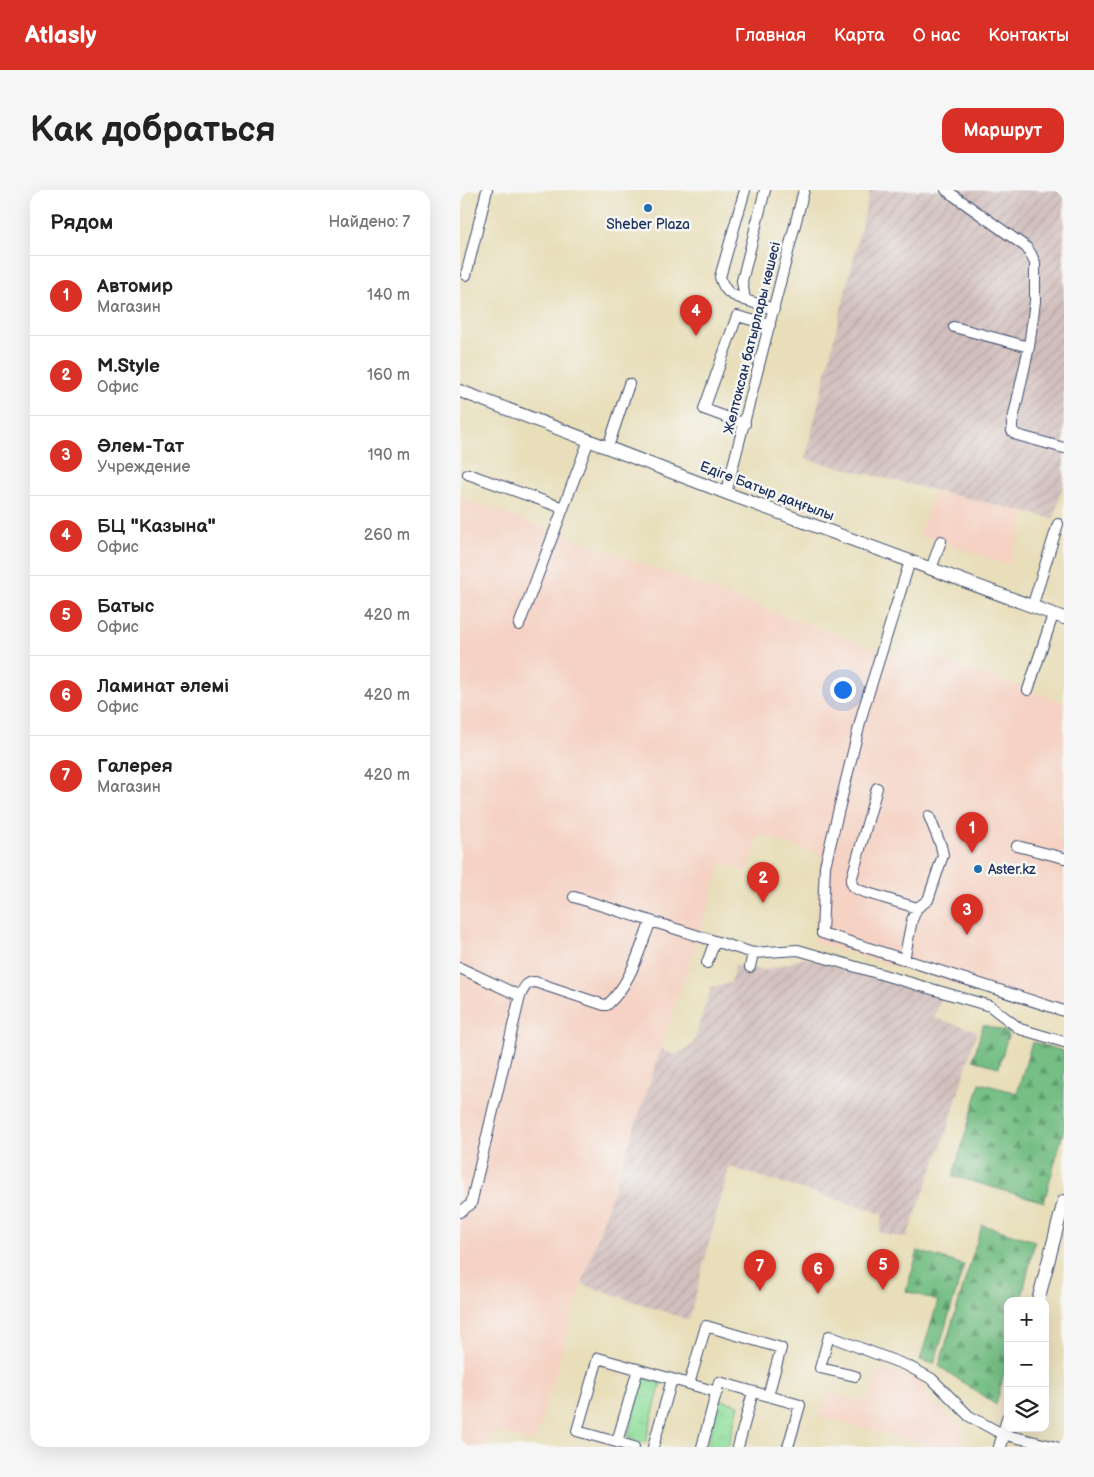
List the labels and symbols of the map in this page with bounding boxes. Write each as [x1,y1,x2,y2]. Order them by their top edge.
marker: Sheber Plaza [642,202,654,214]
place label: Sheber Plaza [606,216,690,233]
street label: Желтоксан батырлары көшесі [720,240,784,436]
pin: 4 [680,295,712,336]
street label: Едіге Батыр даңғылы [697,458,837,524]
your location [830,677,856,703]
pin: 1 [956,812,988,853]
place label: Aster.kz [988,861,1036,878]
pin: 2 [747,862,779,903]
marker: Aster.kz [972,863,984,875]
pin: 3 [951,894,983,935]
pin: 5 [867,1249,899,1290]
pin: 7 [744,1250,776,1291]
pin: 6 [802,1253,834,1294]

